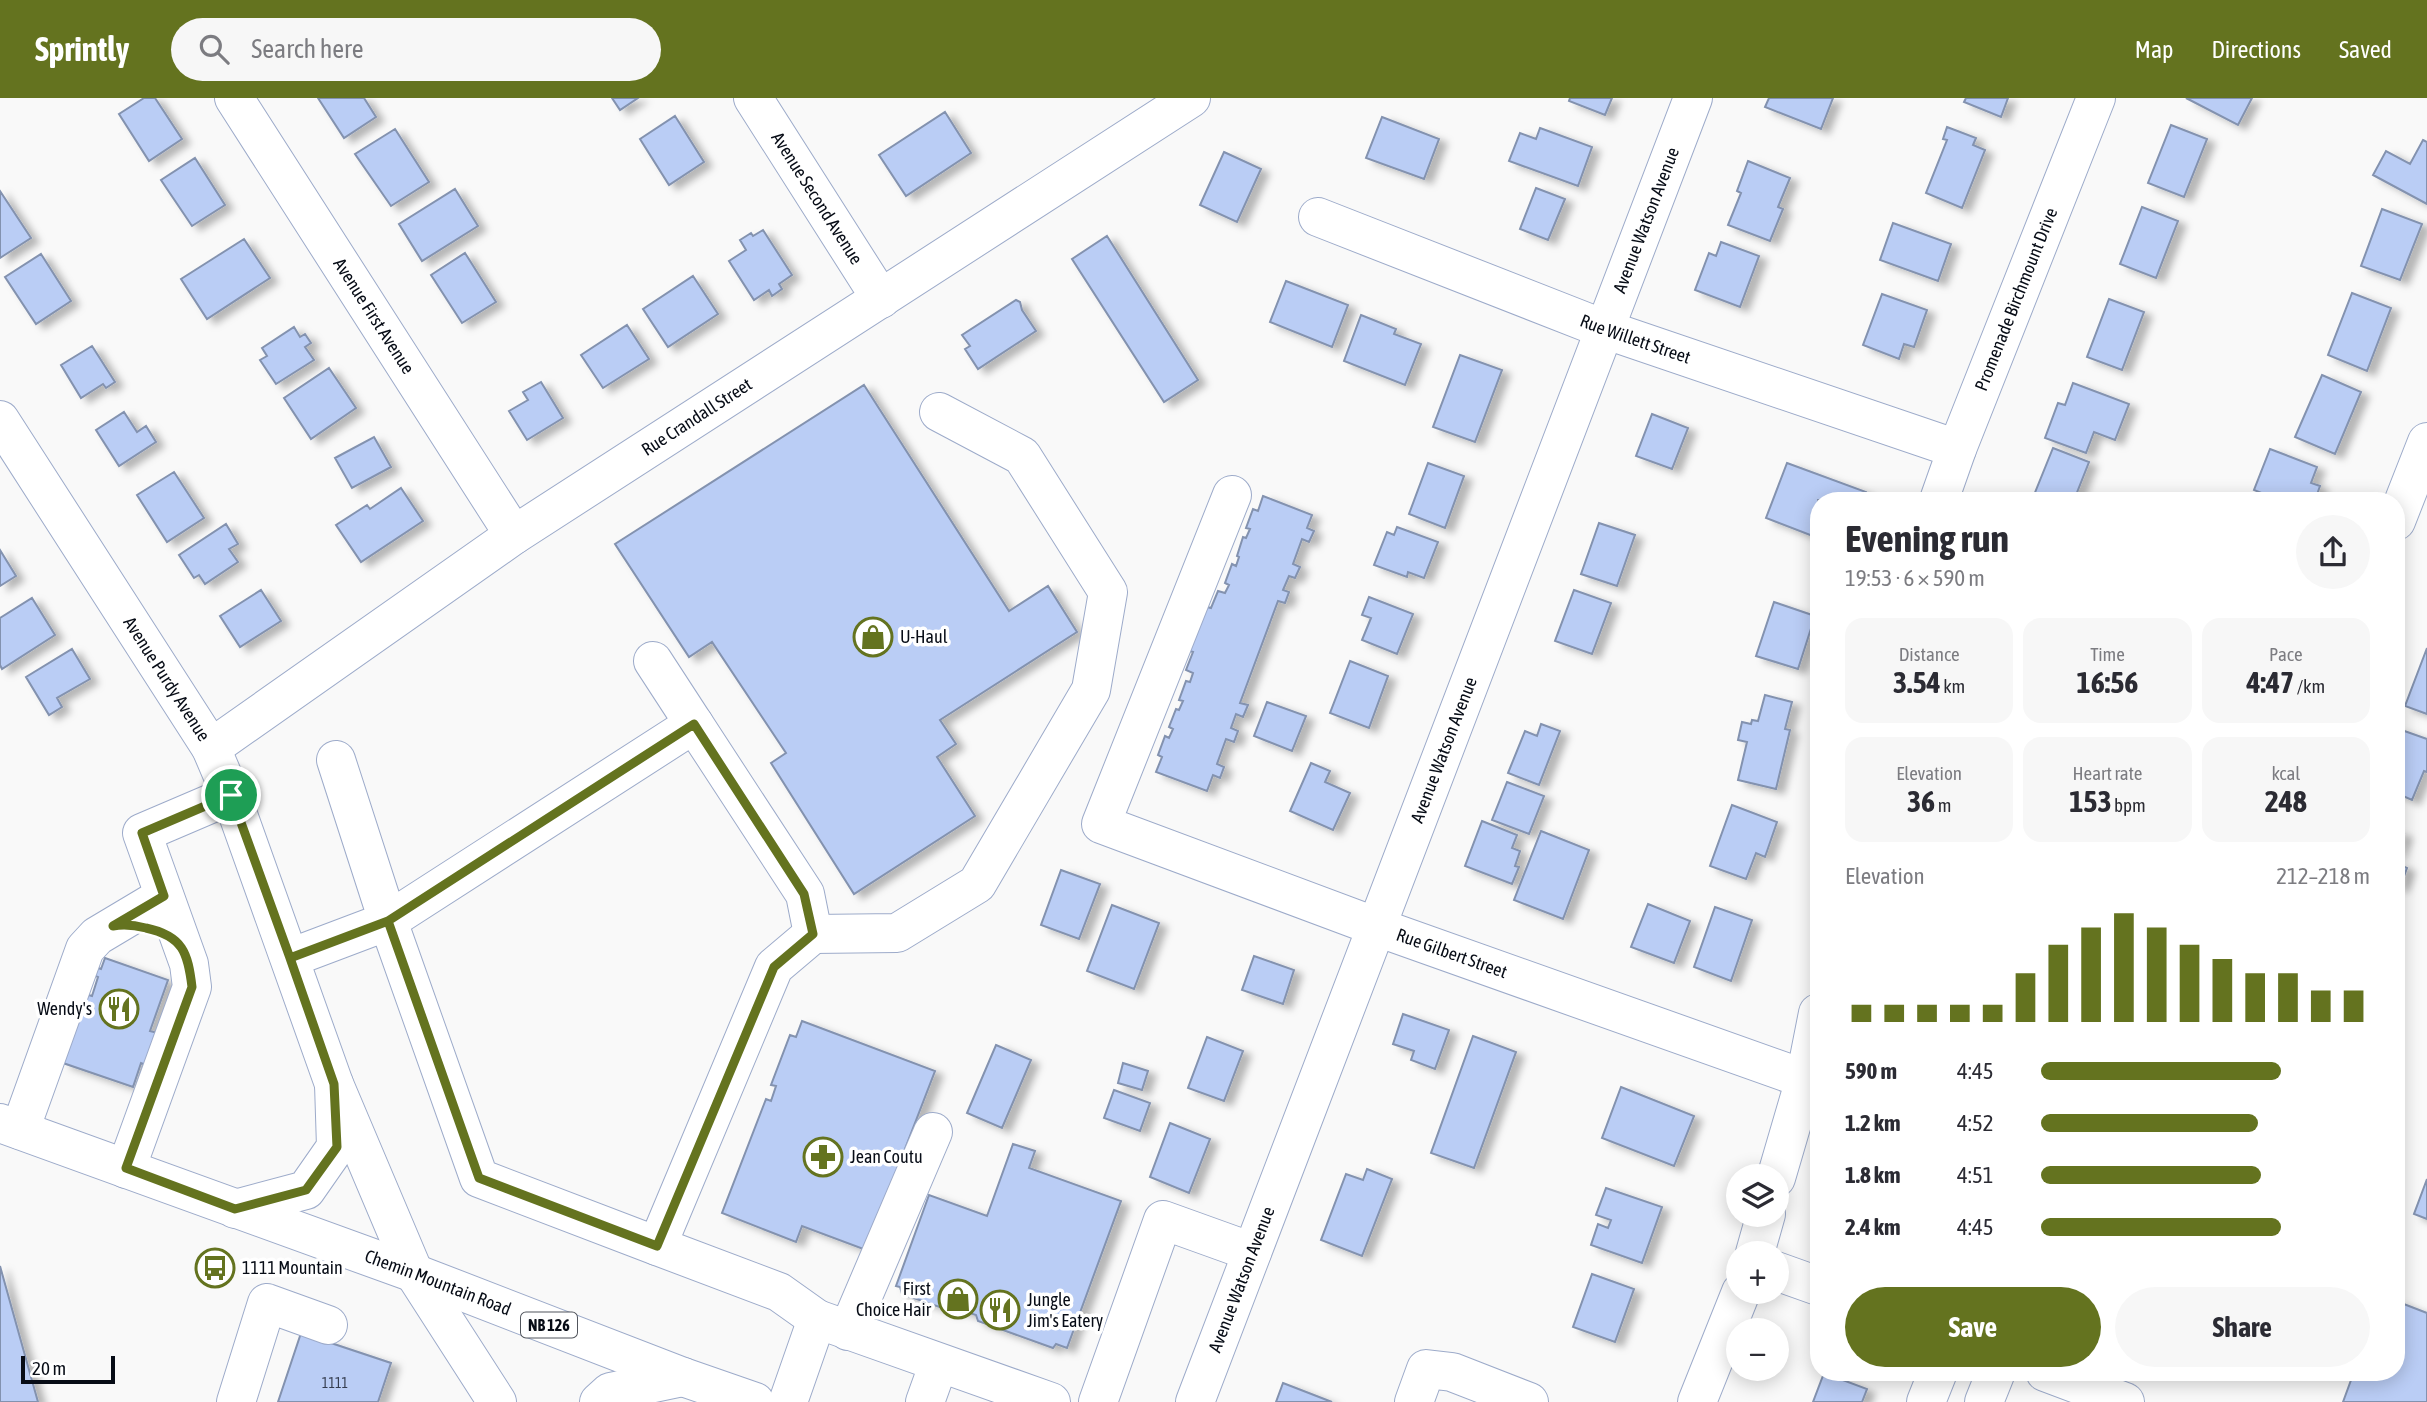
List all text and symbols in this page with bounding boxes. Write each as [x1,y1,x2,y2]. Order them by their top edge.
search box [171,18,661,81]
text: Sprintly [35,30,129,68]
icon: search [195,30,233,68]
text: Search here [251,34,364,64]
text: Map [2135,36,2173,63]
text: Directions [2211,36,2301,63]
text: Saved [2339,36,2392,63]
street label: Avenue Second Avenue [767,128,867,268]
street label: Avenue Watson Avenue [1609,144,1683,296]
street label: Promenade Birchmount Drive [1970,205,2061,394]
street label: Avenue First Avenue [329,254,419,377]
street label: Rue Willett Street [1577,310,1693,368]
street label: Rue Crandall Street [638,373,756,460]
button: share [2296,515,2370,589]
text: Evening run [1845,517,2009,560]
text: 19:53 · 6 × 590 m [1845,565,1985,591]
street label: Avenue Purdy Avenue [119,613,215,745]
shop icon: U-Haul [852,616,894,658]
place label: U-Haul [900,626,948,647]
text: Distance [1899,643,1960,665]
text: Time [2090,643,2125,665]
text: Pace [2269,643,2303,665]
text: 3.54 [1893,665,1941,699]
text: 16:56 [2077,665,2138,699]
text: 4:47 [2246,665,2294,699]
street label: Avenue Watson Avenue [1406,674,1481,826]
text: km [1941,675,1965,697]
text: /km [2294,675,2325,697]
text: Elevation [1896,762,1962,784]
text: Heart rate [2073,762,2142,784]
text: kcal [2271,762,2300,784]
pin [201,765,261,825]
icon: arrive [212,776,250,814]
text: 36 [1907,784,1935,818]
text: 153 [2069,784,2112,818]
text: 248 [2265,784,2307,818]
text: m [1935,794,1951,816]
text: bpm [2112,794,2146,816]
text: Elevation [1845,863,1925,889]
text: 212–218 m [2276,863,2370,889]
street label: Rue Gilbert Street [1394,924,1510,982]
restaurant icon: Wendy's [98,988,140,1030]
place label: Wendy's [37,998,92,1019]
text: 590 m [1845,1058,1897,1084]
text: 4:45 [1957,1058,1994,1084]
text: 1.2 km [1845,1110,1901,1136]
text: 4:52 [1957,1110,1994,1136]
pharmacy icon: Jean Coutu [802,1136,844,1178]
place label: Jean Coutu [850,1146,923,1167]
text: 1.8 km [1845,1162,1901,1188]
text: 4:51 [1957,1162,1994,1188]
map controls [1726,1164,1789,1381]
button: layers [1726,1164,1789,1227]
street label: Avenue Watson Avenue [1204,1204,1279,1355]
text: 2.4 km [1845,1214,1901,1240]
text: 4:45 [1957,1214,1994,1240]
button: + [1726,1241,1789,1304]
street label: Chemin Mountain Road [362,1245,514,1319]
bus stop icon: 1111 Mountain [194,1247,236,1289]
place label: 1111 Mountain [242,1257,343,1278]
place label: First Choice Hair [856,1278,932,1320]
shop icon: First Choice Hair [937,1278,979,1320]
button: Save [1845,1287,2101,1367]
button: Share [2115,1287,2370,1367]
restaurant icon: Jungle Jim's Eatery [979,1289,1021,1331]
place label: Jungle Jim's Eatery [1027,1289,1103,1331]
road number: NB 126 [521,1312,577,1338]
button: − [1726,1318,1789,1381]
scale bar [21,1353,116,1385]
text: 20 m [32,1357,66,1379]
house number: 1111 [322,1375,348,1391]

